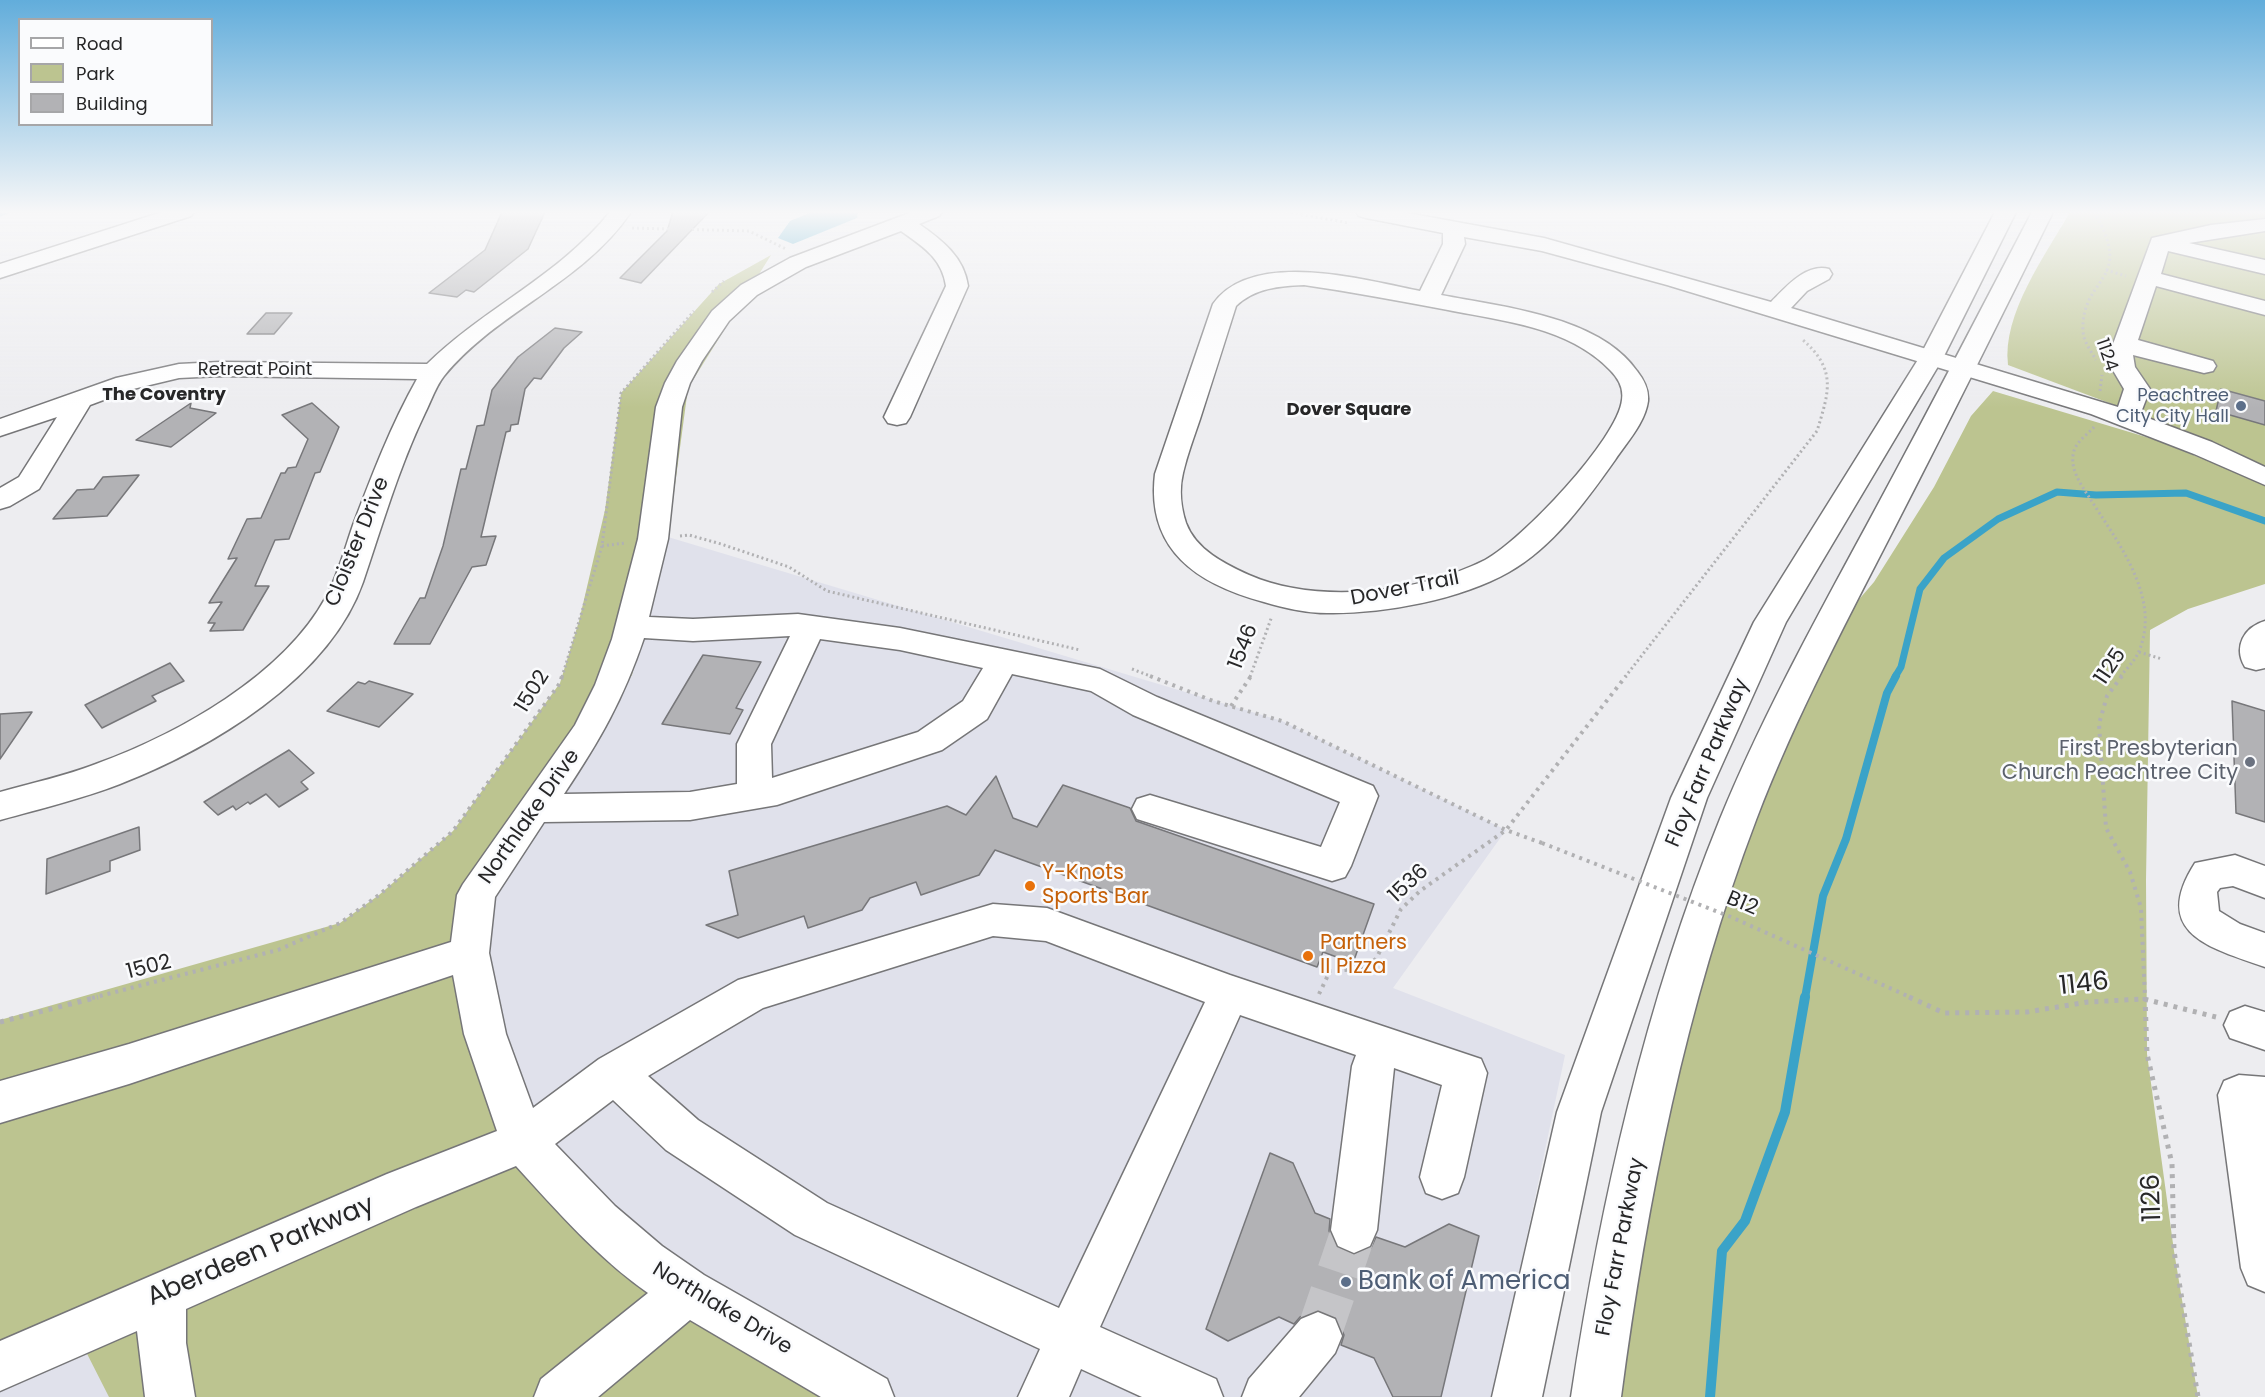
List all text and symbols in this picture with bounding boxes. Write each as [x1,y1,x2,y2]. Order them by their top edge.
legend [18,18,213,126]
text: Road [76,31,123,56]
text: Park [76,61,115,86]
text: Building [76,91,148,116]
street label: 1124 [2090,336,2122,374]
street label: Retreat Point [198,359,312,381]
district label: The Coventry [102,384,226,406]
place label: Peachtree City City Hall [2116,385,2229,428]
district label: Dover Square [1287,399,1411,421]
marker: Peachtree City City Hall [2234,399,2248,413]
street label: Cloister Drive [321,473,395,611]
street label: Dover Trail [1348,566,1462,612]
street label: 1546 [1224,621,1264,673]
street label: 1125 [2090,644,2132,690]
street label: 1502 [510,666,556,718]
street label: Floy Farr Parkway [1661,675,1755,851]
place label: First Presbyterian Church Peachtree City [2002,737,2238,787]
street label: Northlake Drive [474,745,586,889]
marker: First Presbyterian Church Peachtree City [2243,755,2257,769]
street label: 1536 [1384,859,1434,909]
place label: Y-Knots Sports Bar [1042,861,1149,911]
marker: Y-Knots Sports Bar [1023,879,1037,893]
street label: B12 [1723,886,1761,922]
place label: Partners II Pizza [1320,931,1407,981]
marker: Partners II Pizza [1301,949,1315,963]
street label: 1502 [124,950,174,986]
street label: 1146 [2058,967,2110,1003]
street label: Floy Farr Parkway [1591,1156,1651,1338]
street label: 1126 [2137,1173,2169,1223]
street label: Aberdeen Parkway [143,1190,379,1314]
street label: Northlake Drive [648,1257,796,1361]
place label: Bank of America [1358,1266,1570,1298]
marker: Bank of America [1339,1275,1353,1289]

